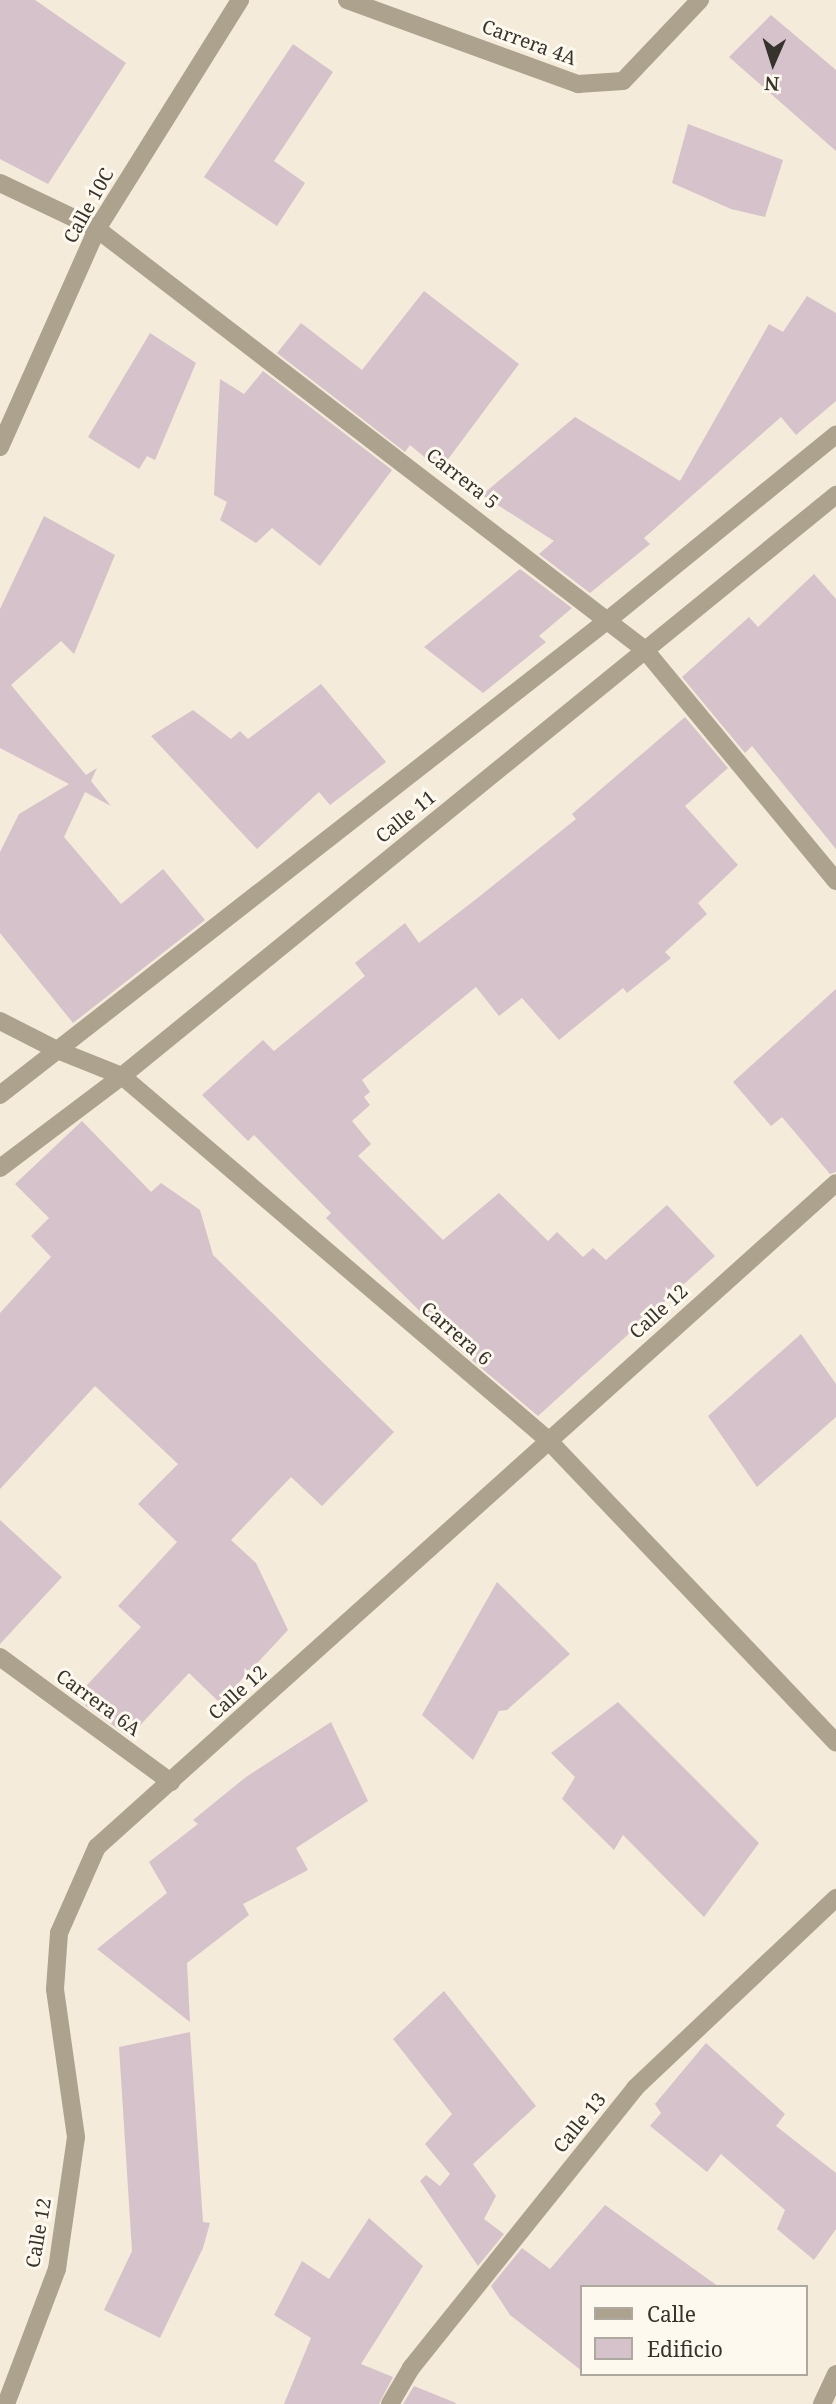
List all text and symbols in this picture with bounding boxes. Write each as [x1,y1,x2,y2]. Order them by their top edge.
street label: Carrera 4A [479,15,579,71]
north arrow [738,28,808,98]
text: N [764,71,780,97]
street label: Calle 10C [59,165,119,247]
street label: Carrera 5 [421,444,503,514]
street label: Calle 11 [371,786,441,848]
street label: Calle 12 [625,1280,693,1344]
street label: Carrera 6 [416,1297,496,1371]
street label: Calle 12 [204,1661,272,1725]
street label: Carrera 6A [51,1665,145,1741]
street label: Calle 13 [549,2088,611,2158]
street label: Calle 12 [22,2196,56,2270]
legend [580,2285,808,2376]
text: Calle [647,2300,696,2328]
text: Edificio [647,2335,723,2363]

